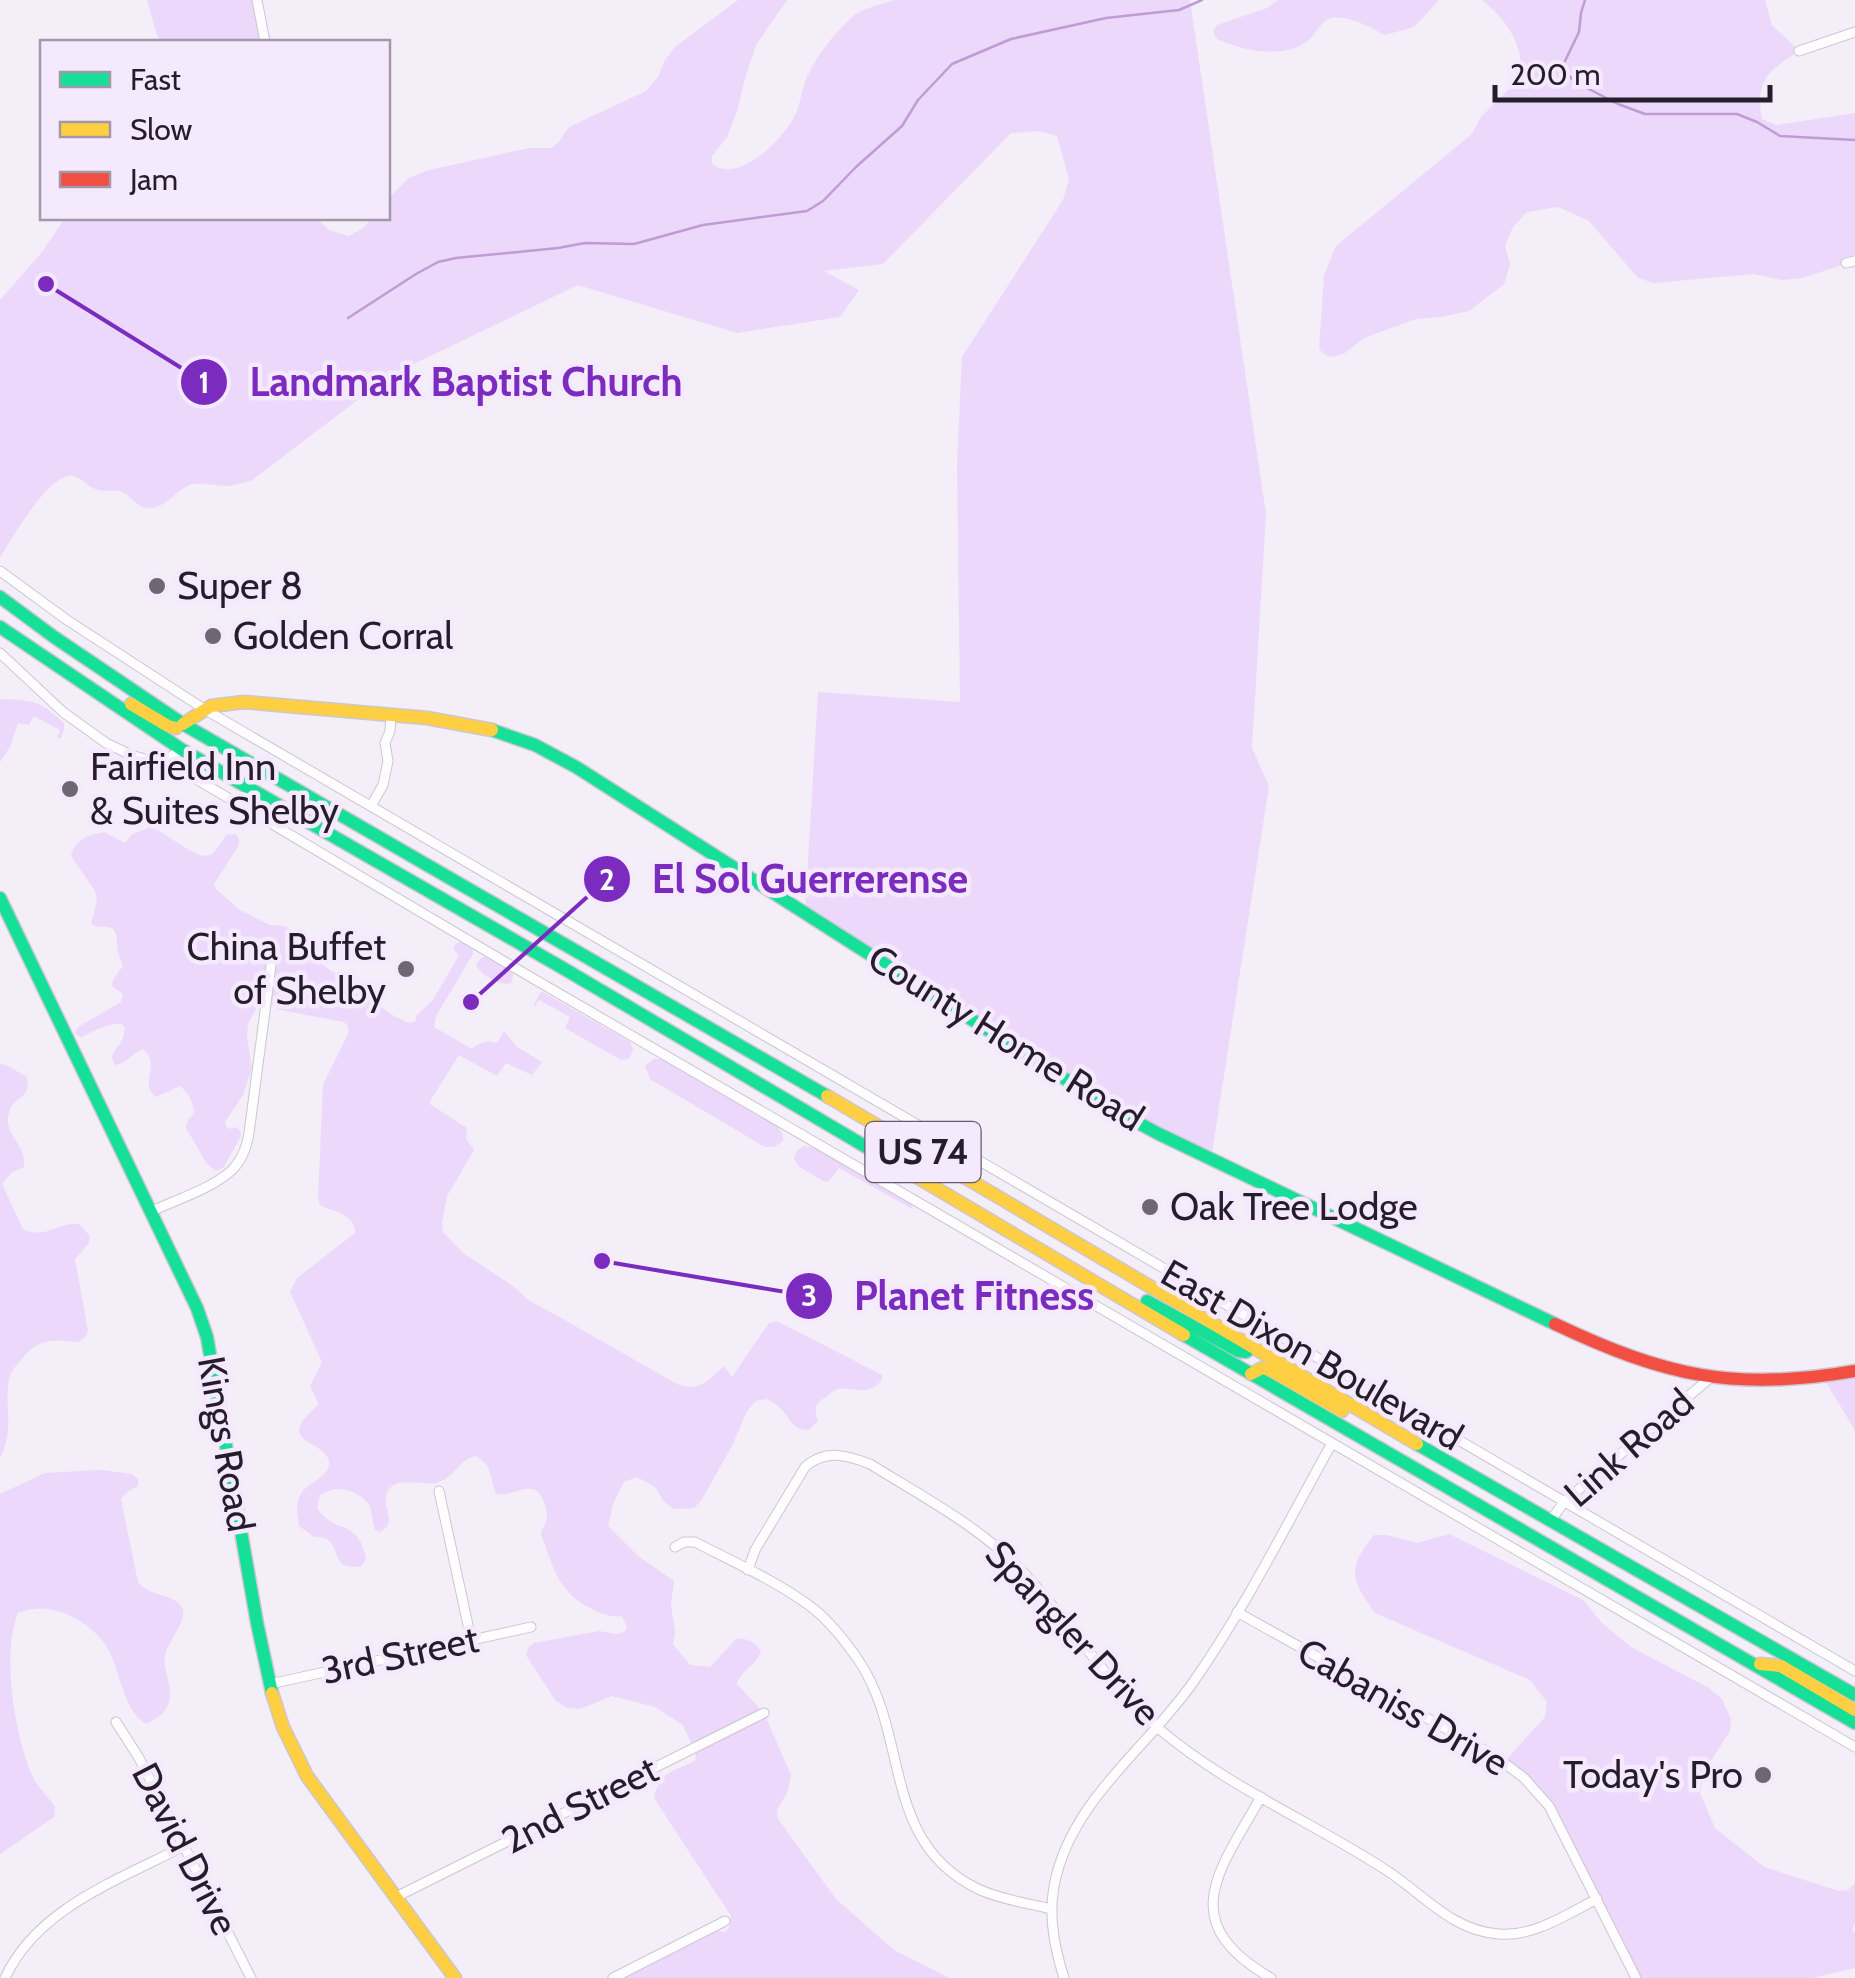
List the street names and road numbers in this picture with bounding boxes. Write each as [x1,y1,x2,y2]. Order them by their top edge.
street label: County Home Road [860,934,1153,1141]
road number: US 74 [866,1122,980,1182]
street label: East Dixon Boulevard [1153,1249,1472,1460]
street label: Kings Road [188,1352,265,1535]
street label: Link Road [1554,1379,1703,1517]
street label: Spangler Drive [976,1530,1171,1735]
street label: 3rd Street [317,1615,483,1694]
street label: Cabaniss Drive [1290,1627,1517,1786]
street label: 2nd Street [494,1745,666,1864]
street label: David Drive [122,1755,249,1943]

